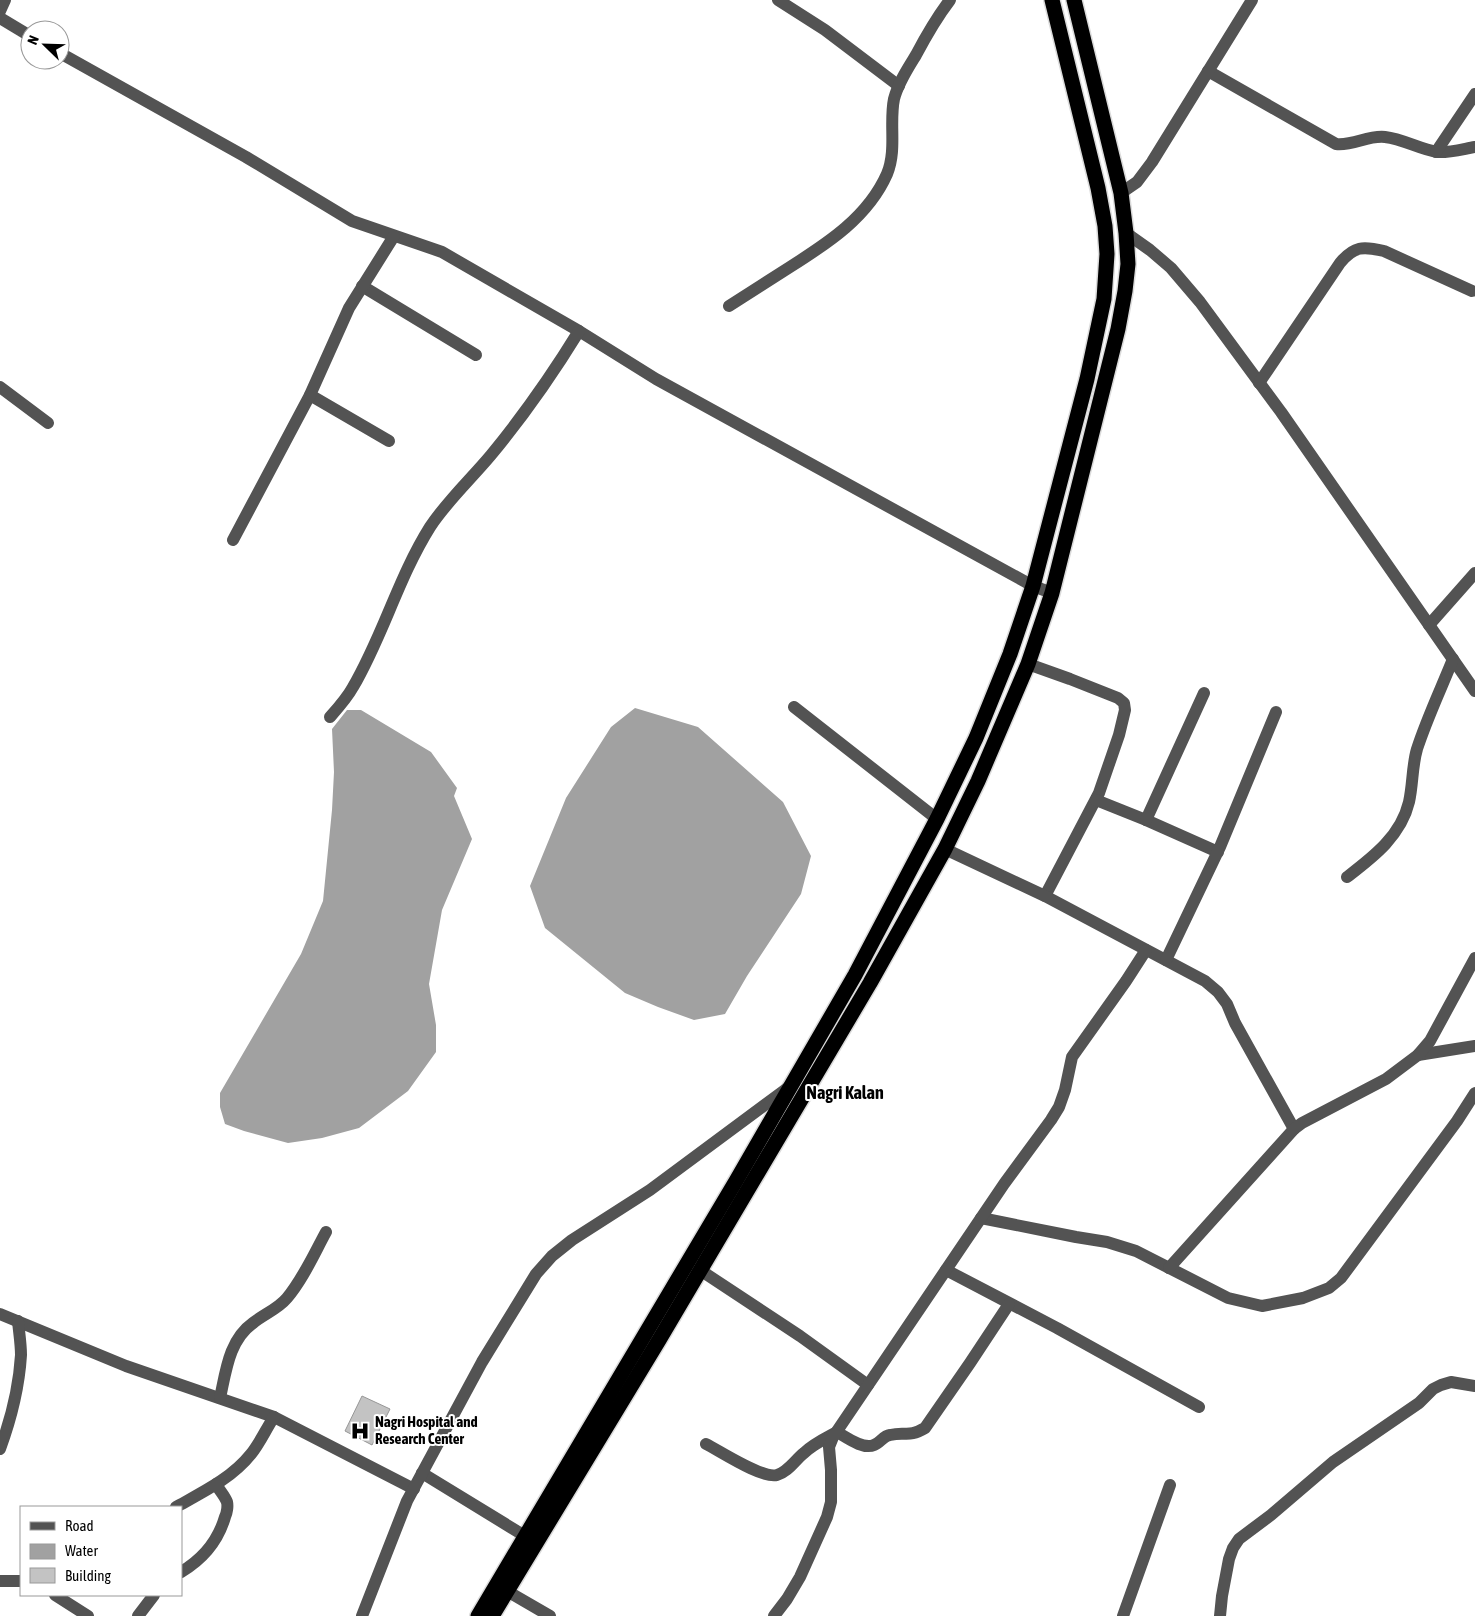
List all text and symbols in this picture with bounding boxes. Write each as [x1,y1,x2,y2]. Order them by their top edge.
north arrow [20,20,70,70]
text: N [24,33,42,47]
district label: Nagri Kalan [806,1082,884,1103]
place label: Nagri Hospital and Research Center [375,1413,478,1447]
hospital icon: Nagri Hospital and Research Center [349,1420,371,1442]
legend [20,1506,182,1596]
text: Road [65,1517,94,1534]
text: Water [65,1542,98,1559]
text: Building [65,1567,111,1584]

